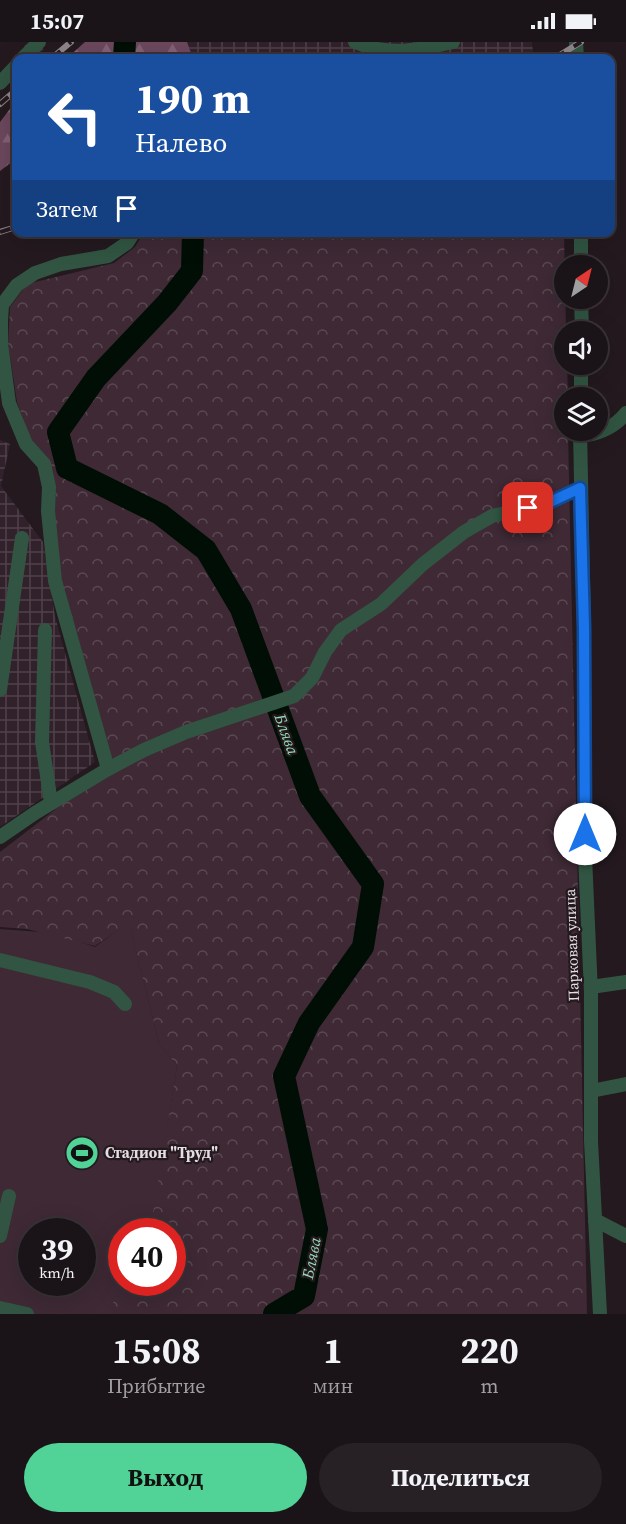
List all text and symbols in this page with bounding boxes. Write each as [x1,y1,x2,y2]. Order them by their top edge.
text: 15:07 [30,6,84,36]
text: 190 m [135,69,250,127]
icon: left [36,78,114,156]
text: Налево [135,124,227,161]
icon: arrive [110,192,143,225]
text: Затем [36,194,98,224]
north arrow [554,255,608,309]
map controls [554,255,608,441]
button: sound [554,321,608,375]
button: layers [554,387,608,441]
pin [502,482,553,533]
icon: arrive [511,491,544,524]
water label: Блява [269,709,305,758]
position arrow [553,802,617,866]
street label: Парковая улица [559,888,584,1002]
sports icon: Стадион "Труд" [64,1135,100,1171]
place label: Стадион "Труд" [105,1142,218,1163]
speed limit sign: 40 [108,1218,186,1296]
text: 39 [41,1229,73,1270]
water label: Блява [296,1235,326,1282]
text: km/h [39,1262,75,1283]
text: 15:08 [112,1326,201,1375]
text: 1 [323,1326,343,1375]
text: 220 [460,1326,519,1375]
text: Прибытие [107,1372,206,1400]
text: мин [313,1372,353,1400]
text: m [481,1372,499,1400]
button: Выход [24,1443,307,1512]
button: Поделиться [319,1443,602,1512]

